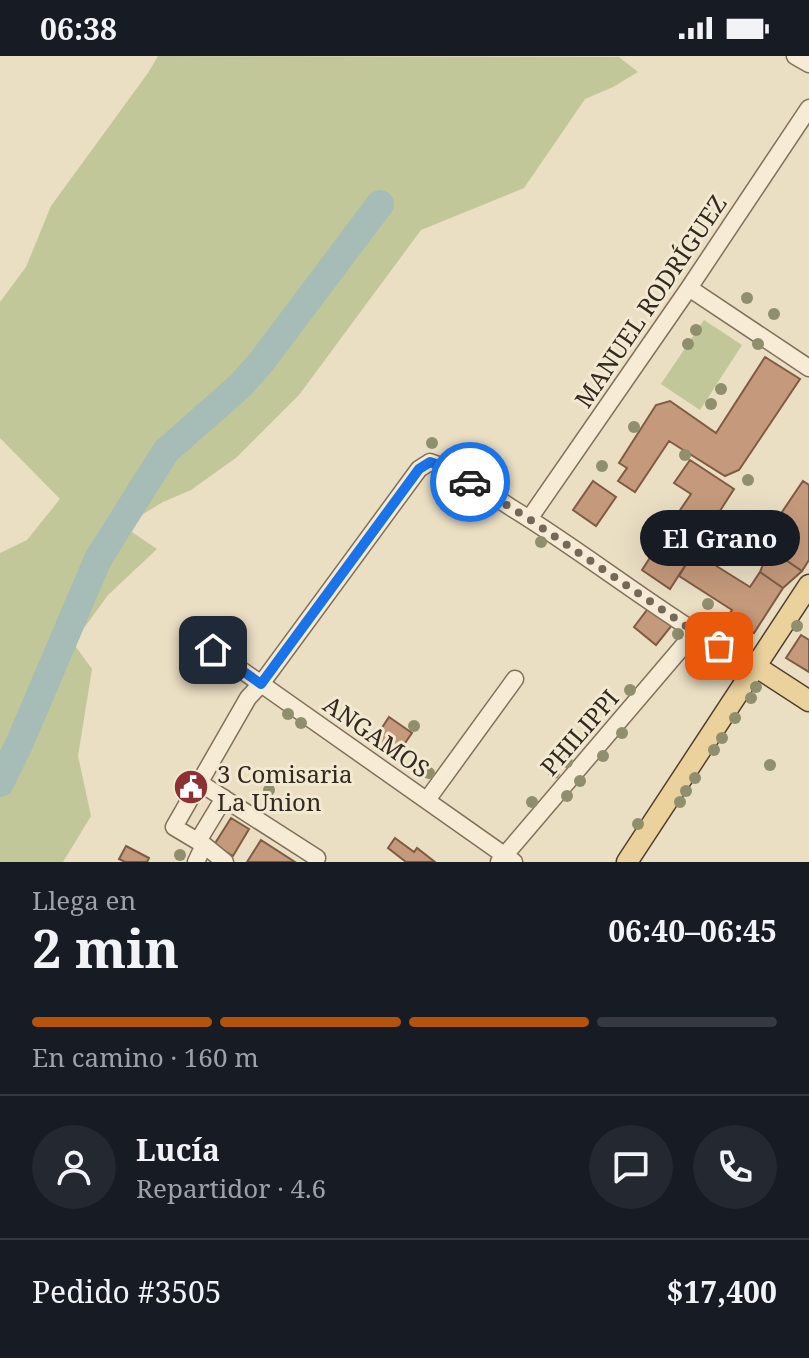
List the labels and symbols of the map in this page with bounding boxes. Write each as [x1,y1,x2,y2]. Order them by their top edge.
street label: MANUEL RODRÍGUEZ [567,188,733,414]
courier [430,442,510,522]
callout: El Grano [639,510,799,566]
pin [685,612,753,680]
pin [179,616,247,684]
street label: PHILIPPI [532,682,626,782]
street label: ANGAMOS [317,687,437,785]
place label: 3 Comisaria La Union [217,757,352,818]
public building icon: 3 Comisaria La Union [172,768,210,806]

